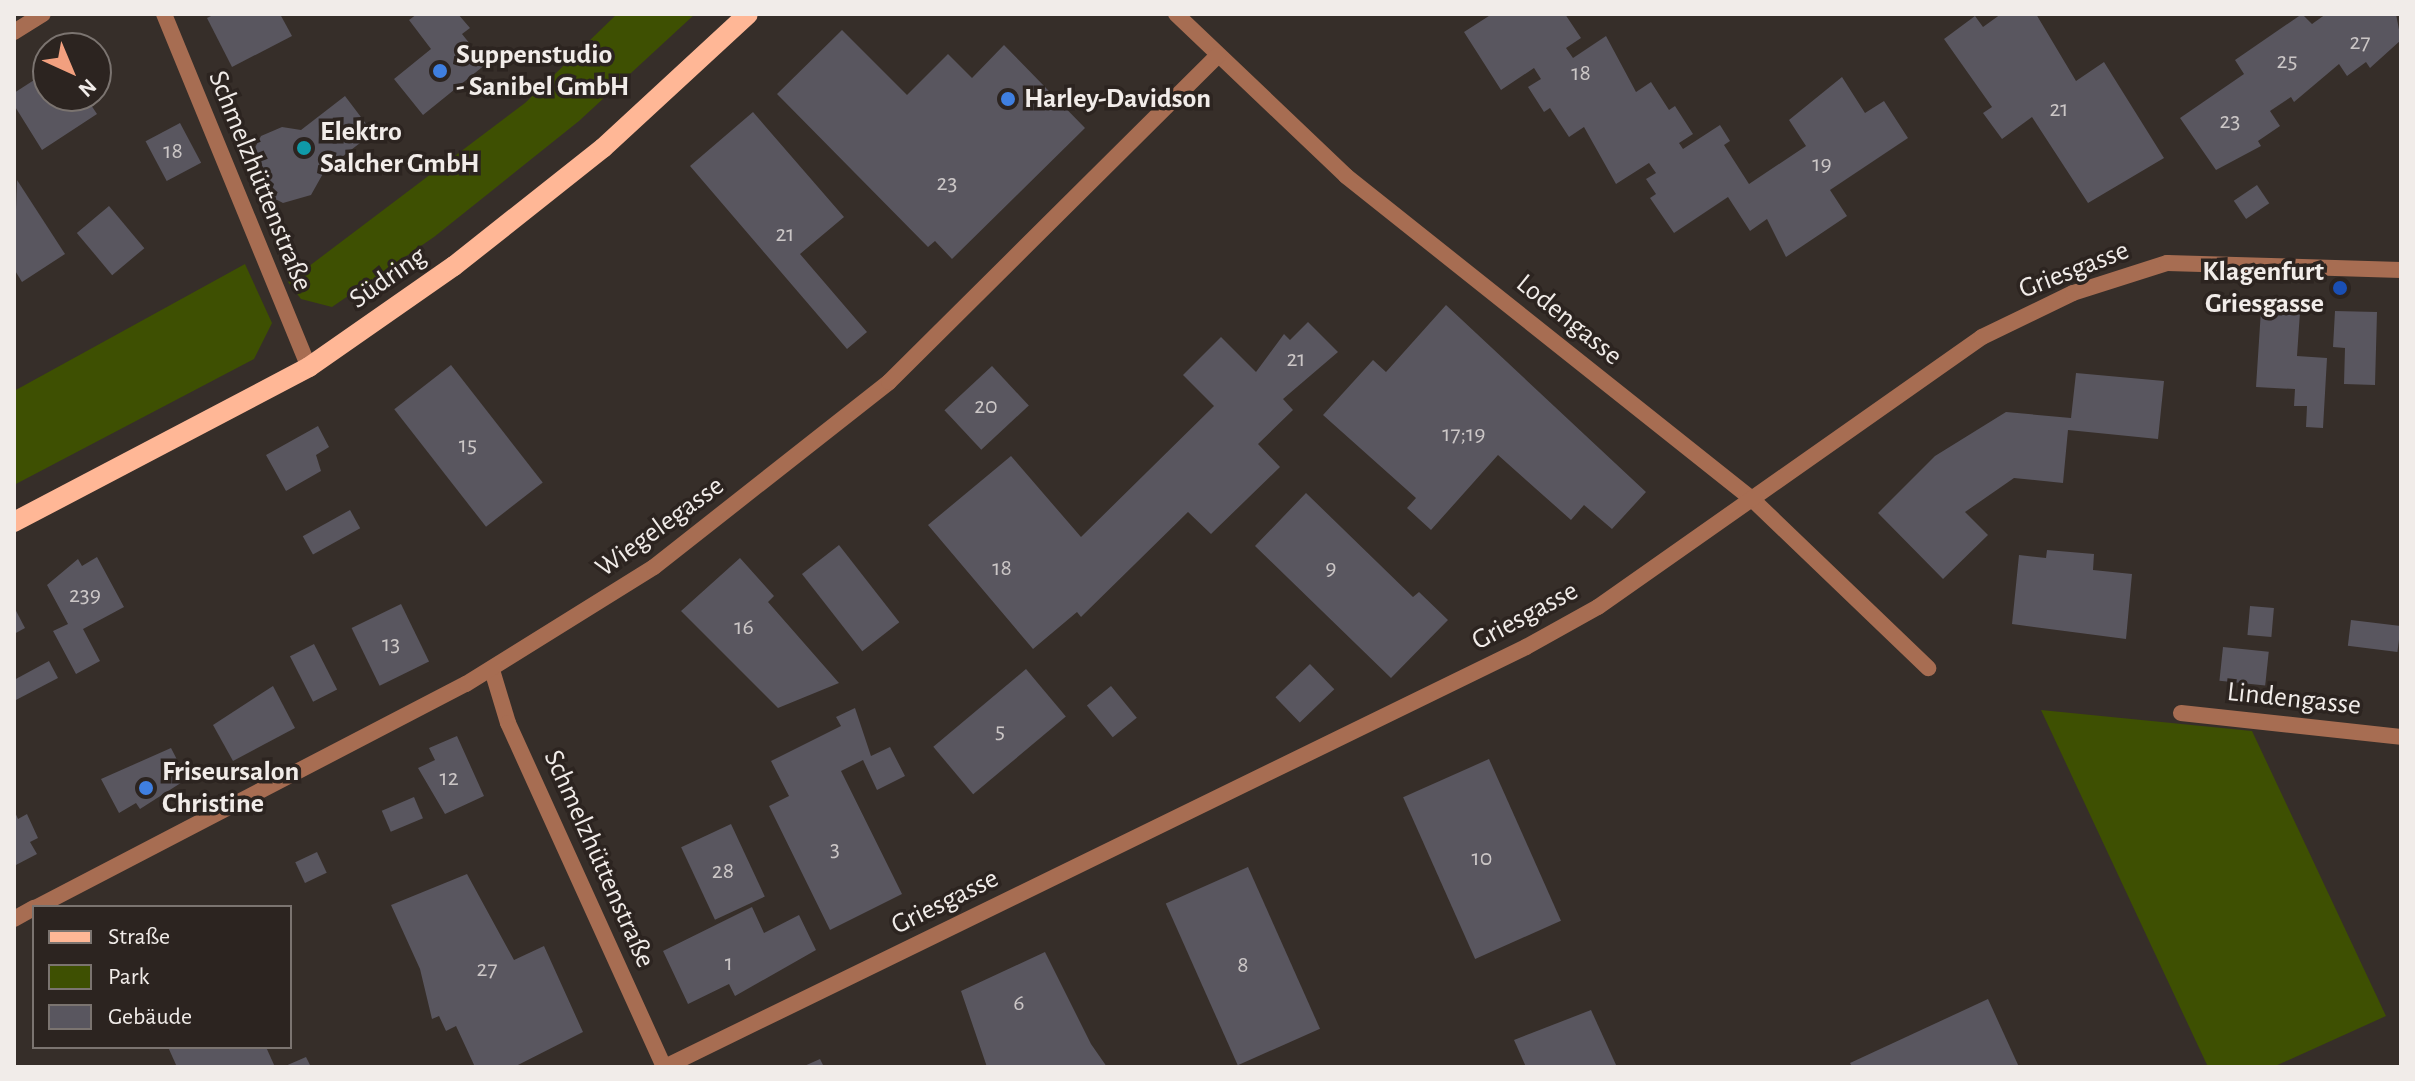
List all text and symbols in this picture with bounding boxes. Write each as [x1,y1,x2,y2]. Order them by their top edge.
house number: 27 [2350,29,2370,57]
north arrow [32,32,112,112]
place label: Suppenstudio - Sanibel GmbH [456,38,629,104]
house number: 25 [2277,48,2297,76]
house number: 18 [1571,60,1591,88]
marker: Suppenstudio - Sanibel GmbH [431,62,449,80]
street label: Schmelzhüttenstraße [200,66,320,296]
text: N [74,75,100,101]
place label: Harley-Davidson [1024,82,1211,116]
marker: Harley-Davidson [999,90,1017,108]
house number: 21 [2049,96,2069,124]
house number: 23 [2220,108,2240,136]
place label: Elektro Salcher GmbH [320,115,479,181]
house number: 18 [163,138,183,166]
marker: Elektro Salcher GmbH [295,139,313,157]
house number: 19 [1812,151,1832,179]
house number: 23 [937,170,957,198]
house number: 21 [775,221,795,249]
street label: Griesgasse [2014,234,2134,306]
street label: Südring [343,240,433,316]
place label: Klagenfurt Griesgasse [2202,255,2324,321]
street label: Lodengasse [1509,267,1629,373]
marker: Klagenfurt Griesgasse [2331,279,2349,297]
house number: 21 [1286,346,1306,374]
house number: 20 [974,393,998,421]
house number: 17;19 [1442,421,1486,449]
house number: 15 [459,432,477,460]
street label: Wiegelegasse [589,469,731,585]
house number: 18 [992,555,1012,583]
house number: 9 [1325,555,1337,583]
street label: Griesgasse [1466,574,1584,658]
house number: 239 [69,582,101,610]
house number: 16 [734,614,754,642]
house number: 13 [382,631,400,659]
street label: Lindengasse [2225,675,2363,723]
house number: 5 [995,718,1005,746]
street label: Schmelzhüttenstraße [536,745,662,973]
place label: Friseursalon Christine [162,755,299,821]
house number: 12 [439,765,459,793]
marker: Friseursalon Christine [137,779,155,797]
house number: 3 [830,836,840,864]
house number: 10 [1472,845,1492,873]
house number: 28 [712,858,734,886]
street label: Griesgasse [886,862,1004,942]
legend [32,905,292,1049]
text: Straße [108,925,170,949]
house number: 1 [725,950,733,978]
house number: 8 [1237,952,1249,980]
house number: 27 [477,956,497,984]
text: Park [108,965,149,989]
house number: 6 [1013,990,1025,1018]
text: Gebäude [108,1005,192,1029]

